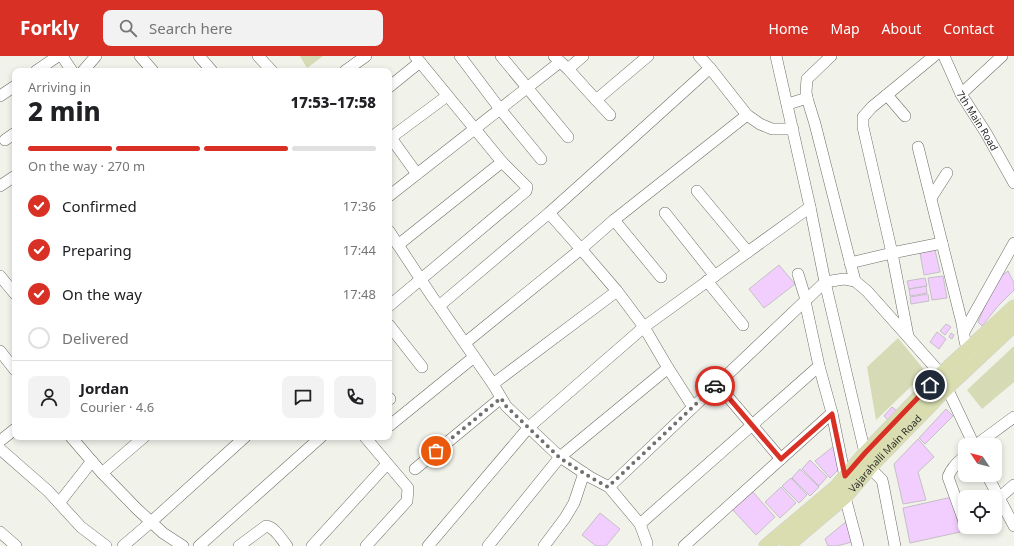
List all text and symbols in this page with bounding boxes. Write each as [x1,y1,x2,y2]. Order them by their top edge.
search box [103,10,383,46]
text: Forkly [20,15,79,41]
icon: search [117,17,139,39]
text: Search here [149,18,233,38]
text: Home [769,19,808,38]
text: Map [830,19,860,38]
text: About [882,19,921,38]
text: Contact [943,19,994,38]
text: Arriving in [28,78,91,96]
street label: 7th Main Road [954,88,1001,153]
text: 17:53–17:58 [291,92,376,112]
text: 2 min [28,93,101,129]
text: On the way · 270 m [28,157,145,175]
icon: check [28,195,50,217]
text: Confirmed [62,196,137,216]
text: 17:36 [343,197,376,215]
icon: check [28,239,50,261]
text: Preparing [62,240,132,260]
text: 17:44 [343,241,376,259]
icon: check [28,283,50,305]
text: On the way [62,284,142,304]
text: 17:48 [343,285,376,303]
text: Delivered [62,328,129,348]
courier [695,366,735,406]
pin [913,368,947,402]
icon: home [919,374,941,396]
icon: car [704,375,726,397]
button: person [28,376,70,418]
button: chat [282,376,324,418]
button: phone [334,376,376,418]
text: Jordan [80,378,129,398]
text: Courier · 4.6 [80,398,154,416]
street label: Vajarahalli Main Road [845,411,925,495]
pin [419,434,453,468]
north arrow [958,438,1002,482]
map controls [958,438,1002,534]
icon: bag [425,440,447,462]
button: locate [958,490,1002,534]

